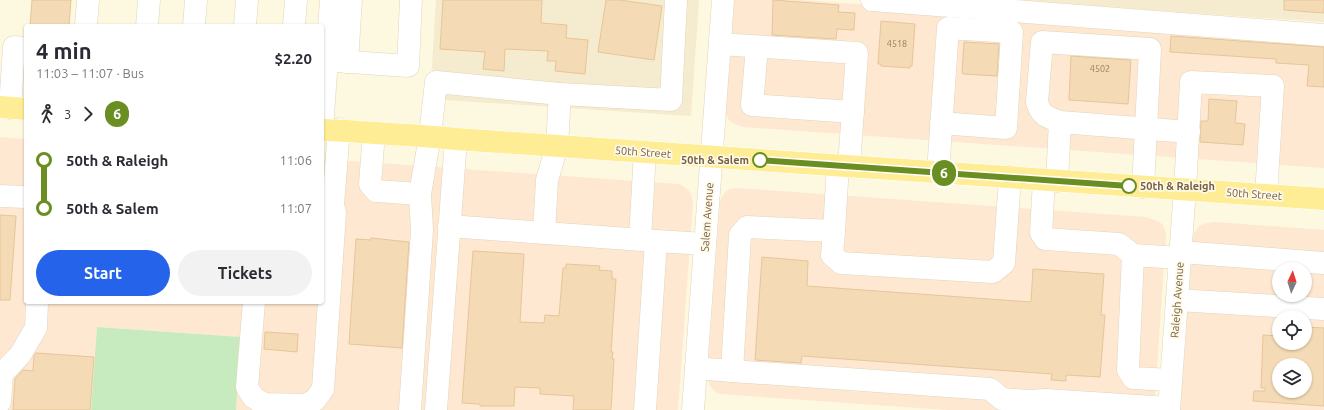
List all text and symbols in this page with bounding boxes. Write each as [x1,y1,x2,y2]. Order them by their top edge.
text: 4 min [36,38,92,63]
house number: 4518 [887,39,907,49]
text: $2.20 [274,50,312,67]
house number: 4502 [1090,64,1110,74]
text: 11:03 – 11:07 · Bus [36,66,144,80]
icon: walk [36,103,58,125]
icon: forward [77,103,99,125]
text: 6 [113,106,121,122]
text: 3 [64,107,71,121]
street label: 50th Street [615,144,672,160]
text: 50th & Raleigh [66,152,168,169]
marker: 50th & Salem [752,152,768,168]
text: 11:06 [279,153,312,167]
place label: 50th & Salem [681,154,749,166]
line badge: 6 [931,160,957,186]
text: 6 [940,165,948,181]
marker: 50th & Raleigh [1121,178,1137,194]
place label: 50th & Raleigh [1140,180,1215,192]
street label: Salem Avenue [699,182,715,252]
street label: 50th Street [1226,186,1283,202]
text: 50th & Salem [66,200,159,217]
text: 11:07 [279,201,312,215]
button: Start [36,250,170,296]
button: Tickets [178,250,312,296]
street label: Raleigh Avenue [1168,262,1186,338]
north arrow [1272,262,1312,302]
map controls [1272,262,1312,398]
button: locate [1272,310,1312,350]
button: layers [1272,358,1312,398]

